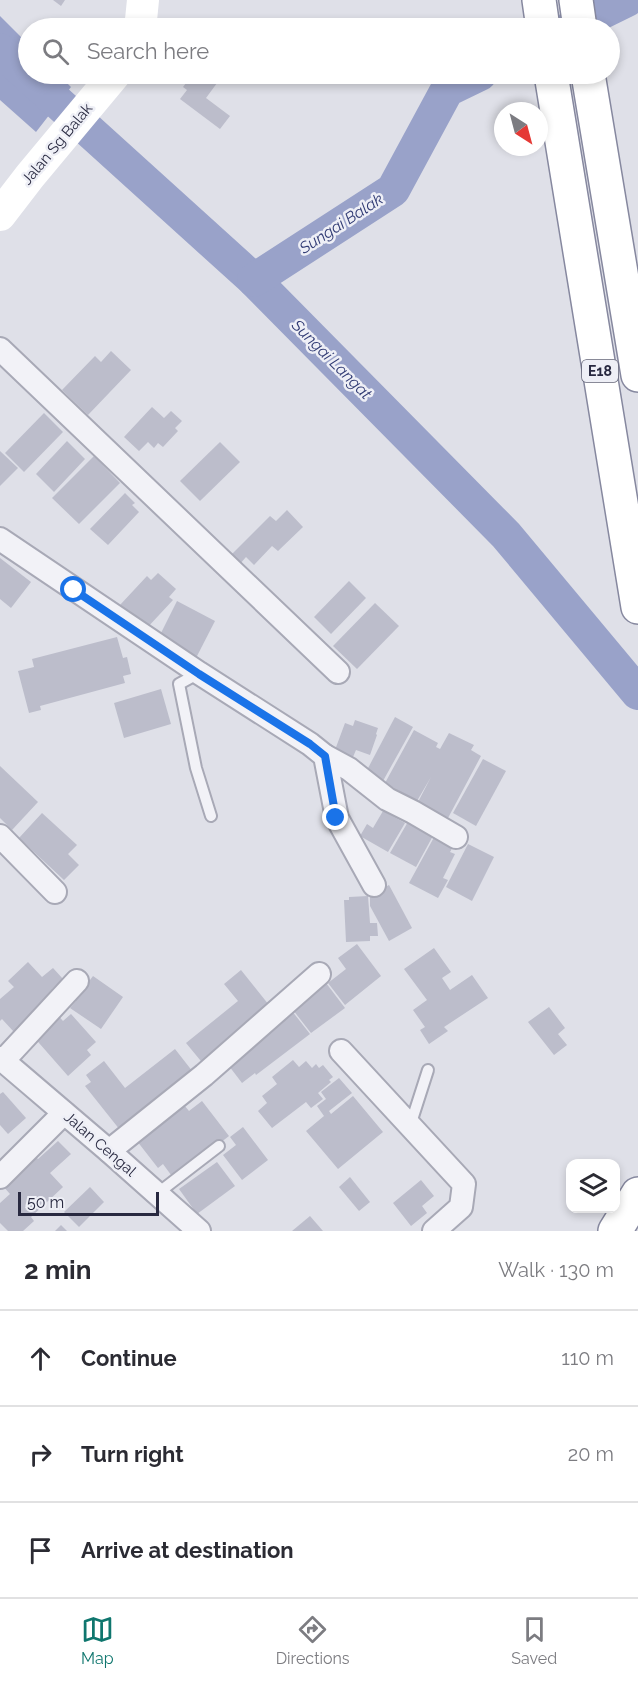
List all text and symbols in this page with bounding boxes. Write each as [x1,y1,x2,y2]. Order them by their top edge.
search box [18,18,620,84]
icon: search [39,35,72,68]
text: Search here [87,38,209,64]
street label: Jalan Sg Balak [18,100,96,188]
north arrow [494,102,548,156]
water label: Sungai Balak [295,189,387,258]
water label: Sungai Langat [287,315,376,404]
road number: E18 [582,360,618,382]
route start [60,576,86,602]
route end [322,804,348,830]
street label: Jalan Cengal [60,1108,140,1181]
map controls [566,1159,620,1213]
button: layers [566,1159,620,1213]
scale bar [18,1189,159,1216]
text: 50 m [27,1193,64,1212]
text: 2 min [24,1255,91,1285]
text: Walk · 130 m [498,1258,614,1282]
icon: ahead [24,1342,57,1375]
text: Continue [81,1345,177,1371]
text: 110 m [561,1346,614,1370]
icon: right [24,1438,57,1471]
text: Turn right [81,1441,184,1467]
text: 20 m [568,1442,614,1466]
icon: arrive [24,1534,57,1567]
text: Arrive at destination [81,1537,294,1563]
tab: Map [81,1613,114,1668]
tab: Directions [276,1613,350,1668]
tab: Saved [511,1613,557,1668]

